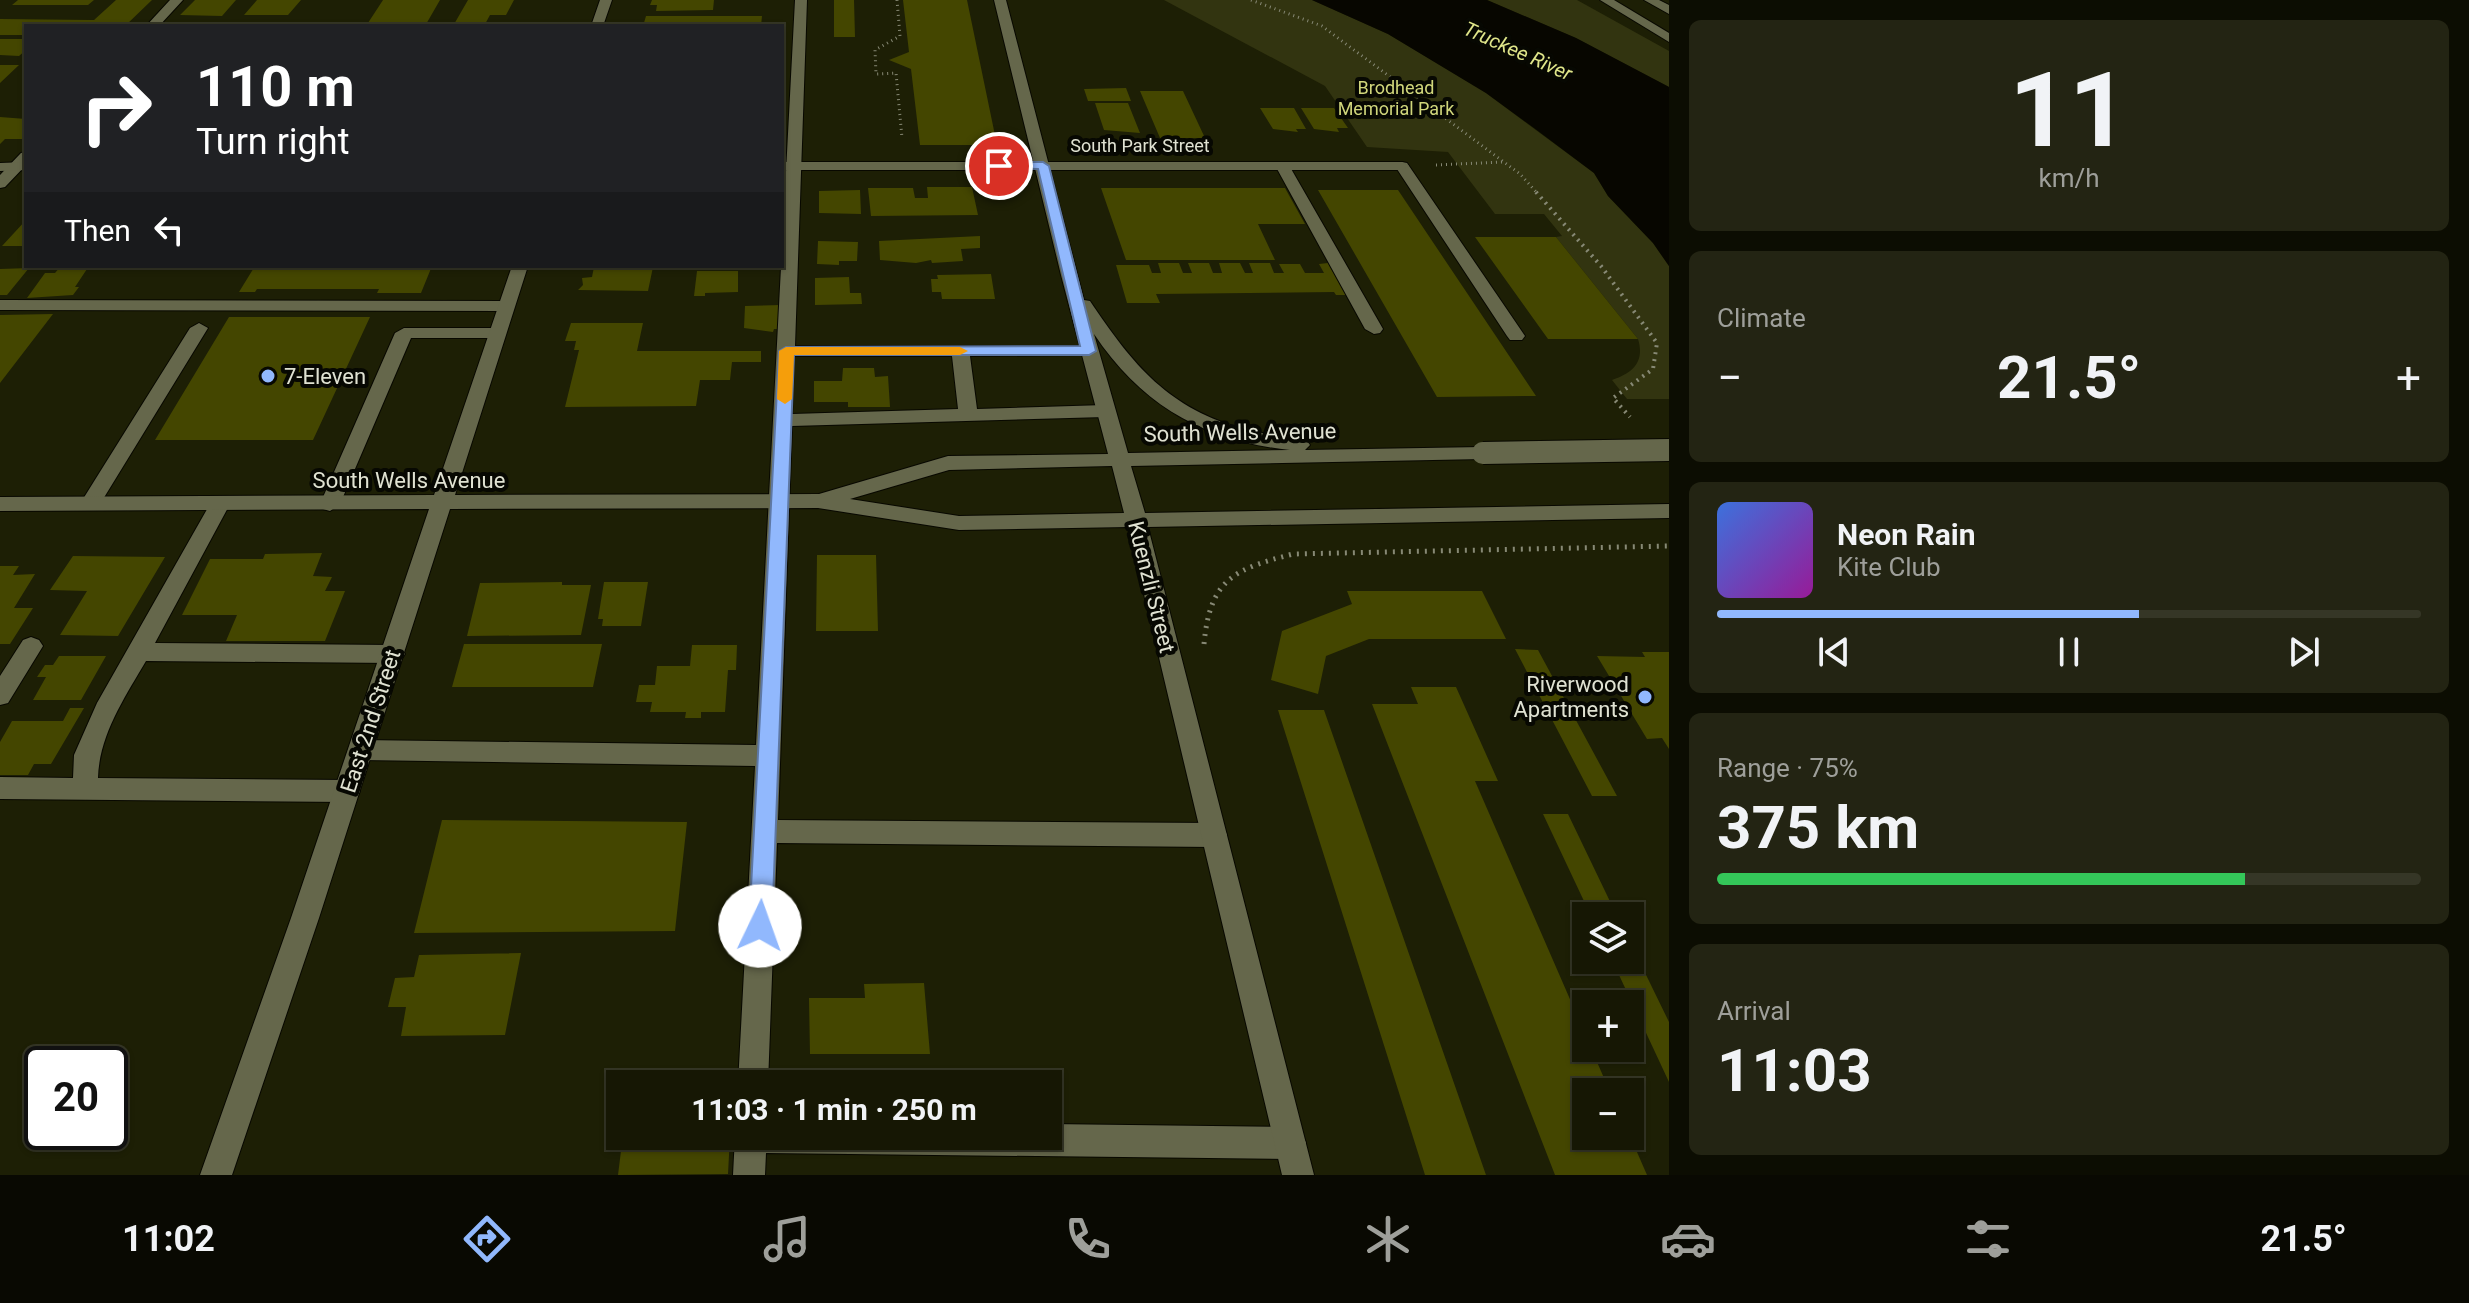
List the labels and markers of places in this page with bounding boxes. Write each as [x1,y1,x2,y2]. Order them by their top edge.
pin [965,132,1033,200]
place label: 7-Eleven [284,364,366,389]
marker: 7-Eleven [259,367,277,385]
place label: Riverwood Apartments [1513,672,1629,722]
marker: Riverwood Apartments [1636,688,1654,706]

